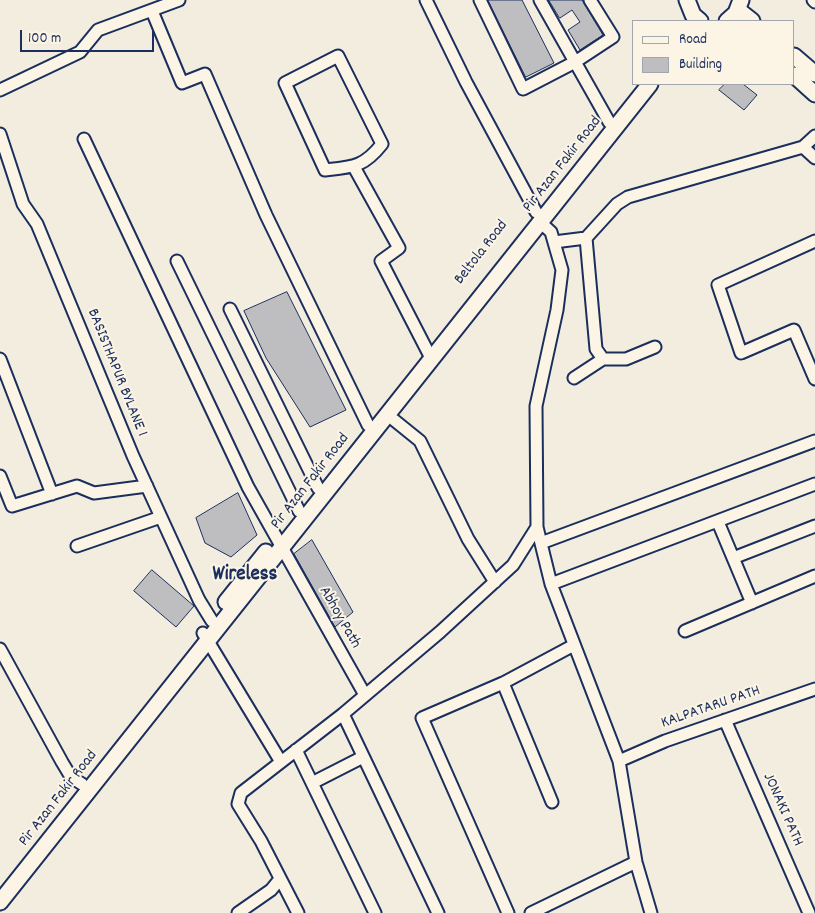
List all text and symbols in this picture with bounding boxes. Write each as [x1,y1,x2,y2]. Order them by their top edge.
scale bar [22,20,156,52]
legend [632,20,795,85]
text: 100 m [28,28,61,50]
text: Road [679,29,707,51]
text: Building [679,54,722,76]
street label: Pir Azan Fakir Road [519,113,607,217]
street label: Beltola Road [451,217,513,289]
street label: BASISTHAPUR BYLANE 1 [82,306,150,440]
street label: Pir Azan Fakir Road [267,430,355,534]
district label: Wireless [213,563,277,589]
street label: Abhoy Path [314,584,364,652]
street label: KALPATARU PATH [659,682,763,734]
street label: Pir Azan Fakir Road [15,747,103,851]
street label: JONAKI PATH [757,770,807,850]

